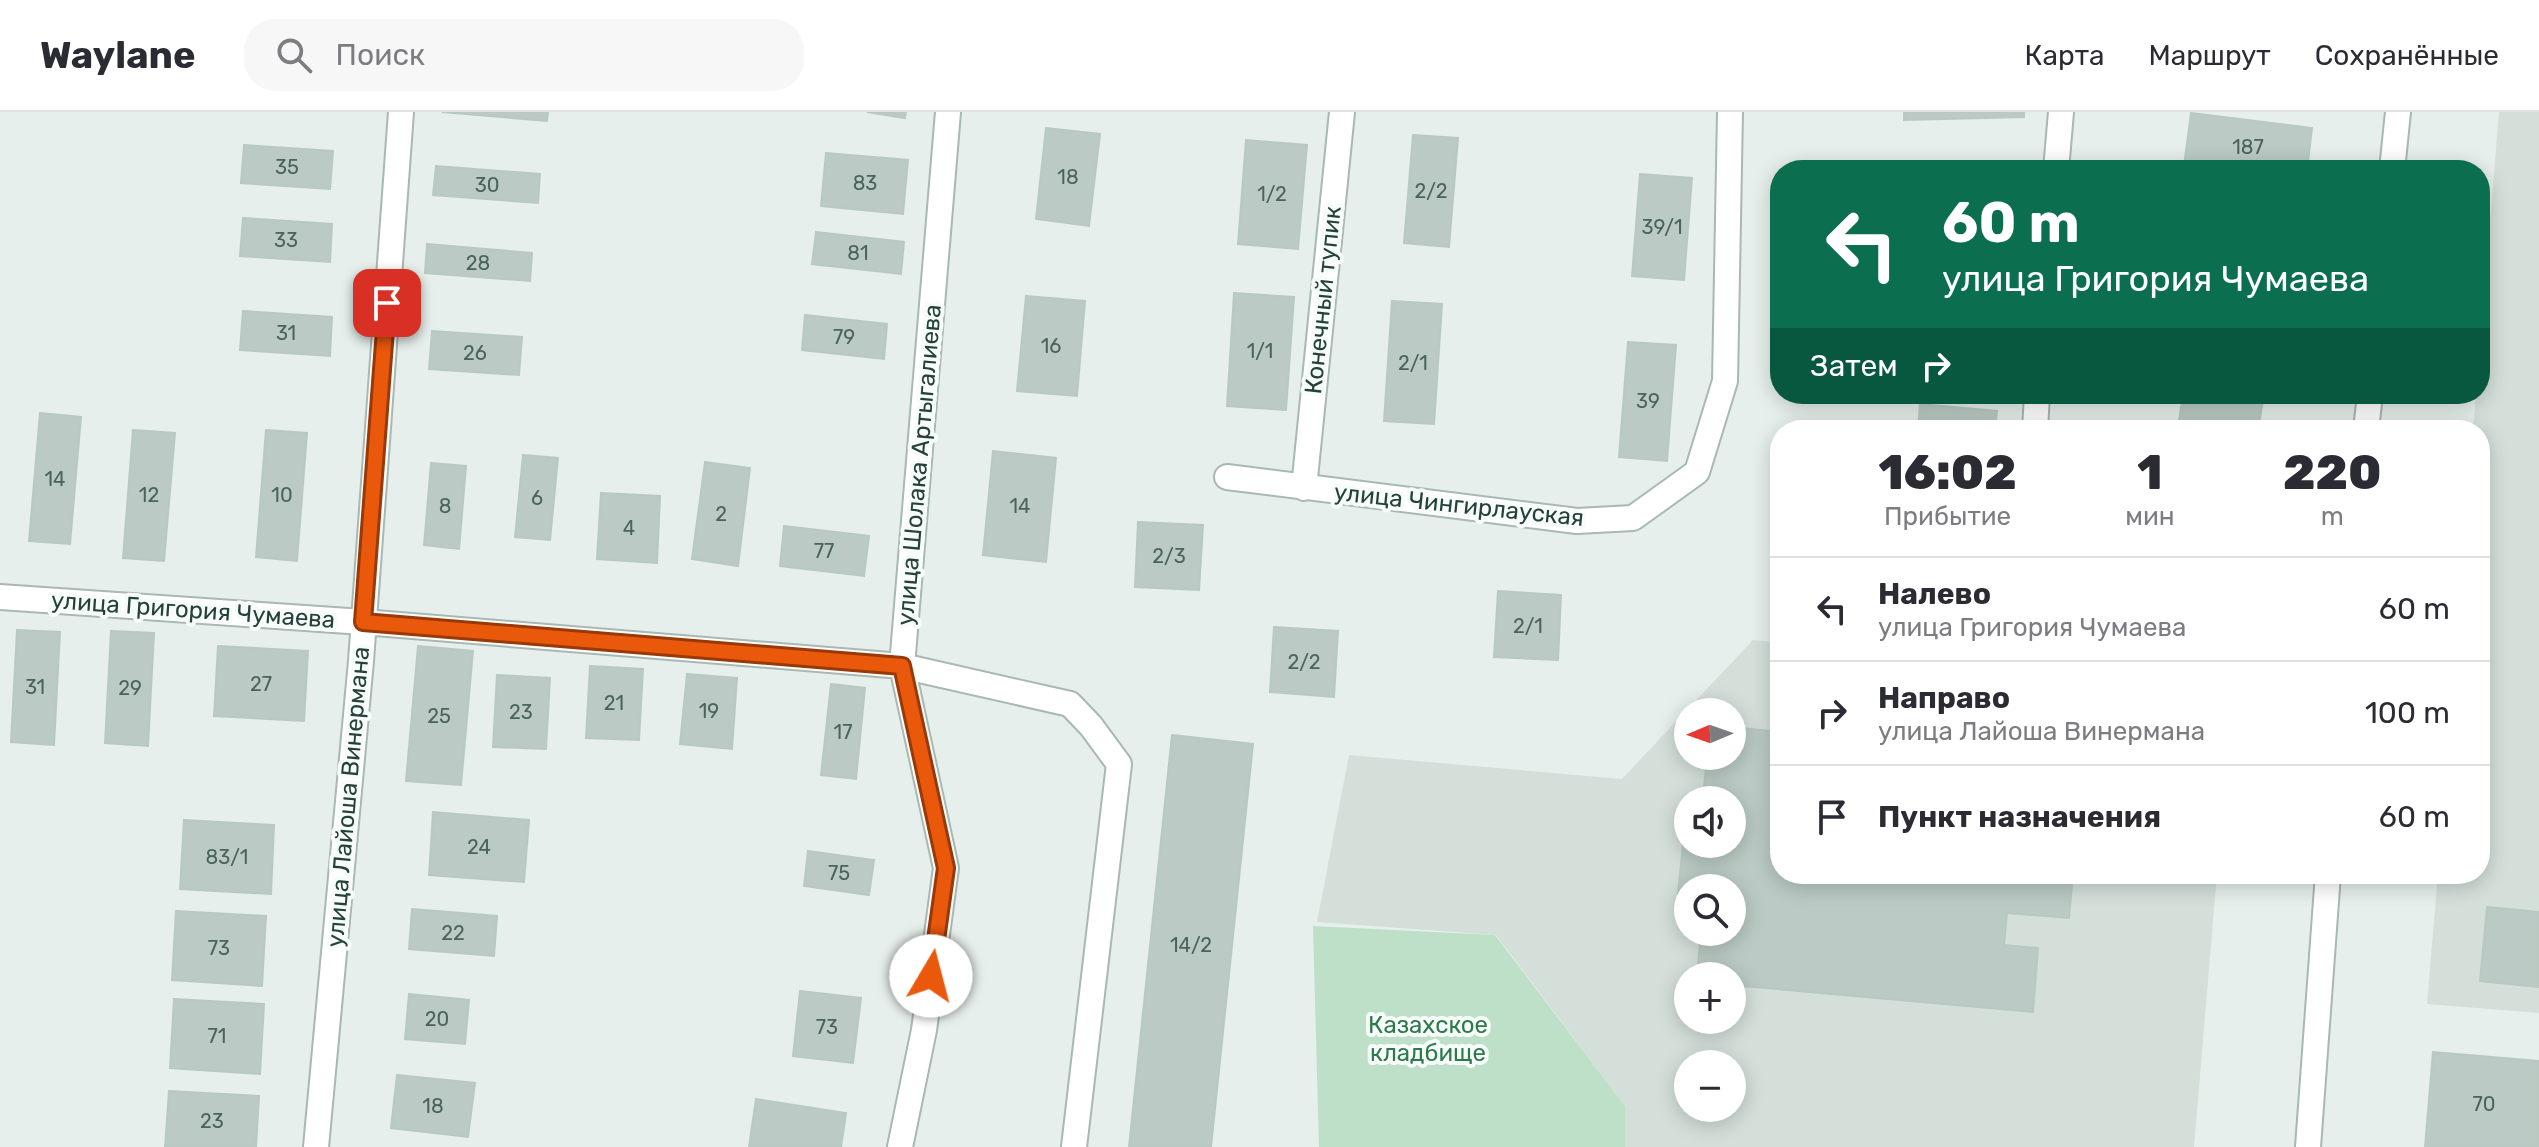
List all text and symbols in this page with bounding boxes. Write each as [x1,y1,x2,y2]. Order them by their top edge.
search box [244,19,804,91]
text: Waylane [40,32,196,78]
icon: search [272,33,316,77]
text: Поиск [336,37,425,73]
text: Карта [2025,39,2104,72]
text: Маршрут [2148,39,2271,72]
text: Сохранённые [2315,39,2499,72]
house number: 187 [2232,135,2264,159]
house number: 35 [275,155,299,179]
house number: 18 [1057,165,1079,189]
house number: 83 [853,171,877,195]
house number: 30 [475,173,499,197]
house number: 2/2 [1415,179,1447,203]
house number: 1/2 [1257,182,1287,206]
text: 60 m [1942,190,2080,256]
icon: left [1810,192,1914,296]
street label: Конечный тупик [1299,204,1347,395]
house number: 39/1 [1642,215,1682,239]
house number: 33 [274,228,298,252]
house number: 81 [847,241,869,265]
house number: 28 [466,251,490,275]
text: улица Григория Чумаева [1942,257,2369,300]
pin [353,269,421,337]
icon: arrive [365,281,409,325]
street label: улица Шолака Артыгалиева [891,303,947,627]
house number: 31 [276,321,296,345]
house number: 79 [833,325,855,349]
house number: 16 [1041,334,1061,358]
house number: 1/1 [1247,339,1273,363]
house number: 26 [463,341,487,365]
icon: right [1914,344,1958,388]
text: Затем [1810,348,1898,384]
house number: 2/1 [1398,351,1428,375]
house number: 39 [1636,389,1660,413]
text: 16:02 [1878,444,2017,501]
text: 1 [2137,444,2163,501]
text: 220 [2283,444,2382,501]
house number: 14 [45,467,65,491]
street label: улица Чингирлауская [1333,478,1585,532]
house number: 12 [139,483,159,507]
house number: 10 [271,483,293,507]
house number: 6 [531,486,543,510]
house number: 8 [439,494,451,518]
house number: 14 [1010,494,1030,518]
text: Прибытие [1884,501,2011,532]
text: мин [2125,501,2175,532]
text: m [2321,501,2344,532]
house number: 2 [715,502,727,526]
house number: 4 [623,516,635,540]
house number: 77 [814,539,834,563]
house number: 2/3 [1152,544,1186,568]
text: Налево [1878,576,1991,612]
street label: улица Григория Чумаева [50,586,336,634]
icon: left [1810,587,1854,631]
text: 60 m [2379,591,2450,627]
text: улица Григория Чумаева [1878,612,2186,643]
house number: 2/1 [1513,614,1543,638]
street label: улица Лайоша Винермана [321,645,375,949]
house number: 2/2 [1288,650,1320,674]
house number: 27 [250,672,272,696]
house number: 31 [25,675,45,699]
house number: 29 [118,676,142,700]
text: Направо [1878,680,2010,716]
house number: 21 [604,691,624,715]
icon: right [1810,691,1854,735]
text: 100 m [2365,695,2450,731]
north arrow [1674,698,1746,770]
map controls [1674,698,1746,1122]
house number: 19 [699,699,719,723]
house number: 23 [509,700,533,724]
house number: 25 [427,704,451,728]
text: улица Лайоша Винермана [1878,716,2205,747]
house number: 17 [834,720,852,744]
button: sound [1674,786,1746,858]
icon: arrive [1810,795,1854,839]
text: Пункт назначения [1878,799,2161,835]
text: 60 m [2379,799,2450,835]
house number: 24 [467,835,491,859]
house number: 83/1 [206,845,248,869]
house number: 75 [828,861,850,885]
button: search [1674,874,1746,946]
house number: 22 [441,921,465,945]
house number: 14/2 [1170,933,1212,957]
position arrow [889,934,973,1018]
house number: 73 [208,936,230,960]
button: + [1674,962,1746,1034]
house number: 20 [425,1007,449,1031]
park label: Казахское кладбище [1368,1011,1488,1067]
house number: 73 [816,1015,838,1039]
house number: 71 [208,1024,226,1048]
button: − [1674,1050,1746,1122]
house number: 70 [2473,1092,2495,1116]
house number: 18 [422,1094,444,1118]
house number: 23 [200,1109,224,1133]

